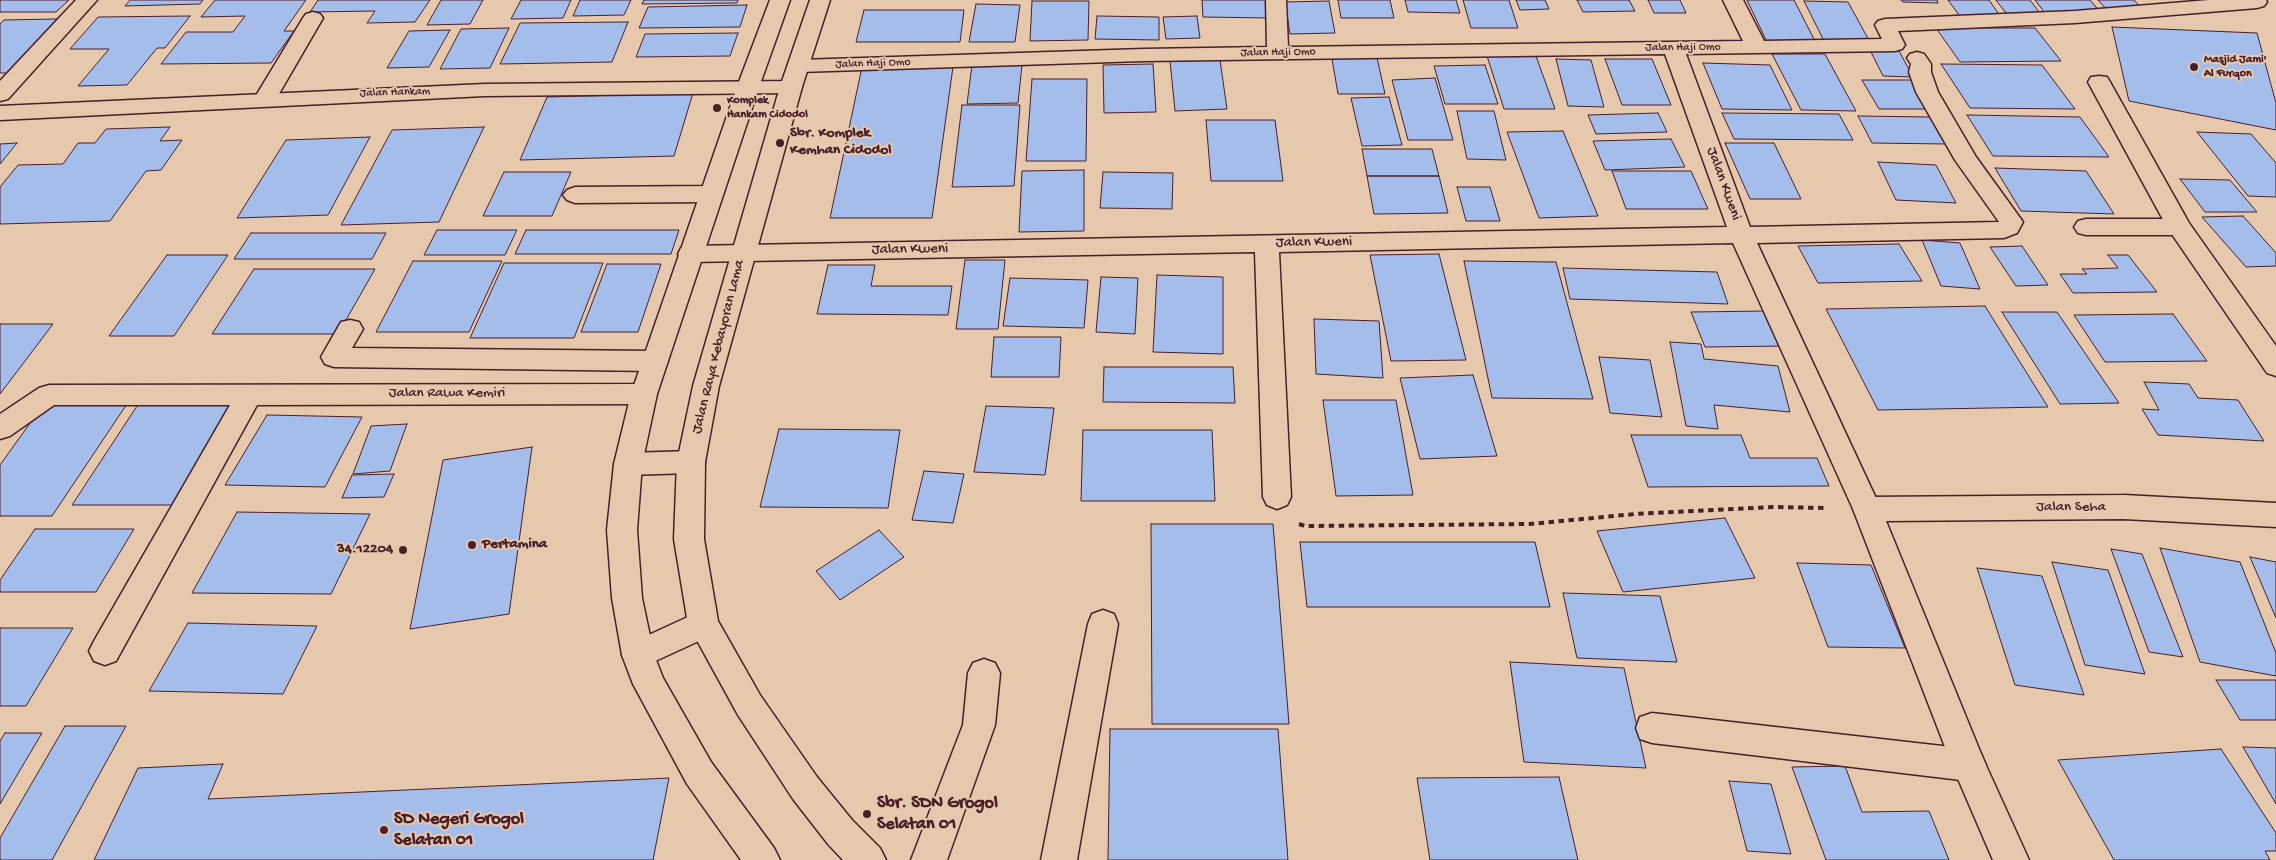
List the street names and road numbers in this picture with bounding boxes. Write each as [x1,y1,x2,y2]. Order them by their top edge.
street label: Jalan Haji Omo [1645,41,1721,55]
street label: Jalan Haji Omo [1240,45,1316,61]
street label: Jalan Haji Omo [835,55,911,73]
street label: Jalan Hankam [359,85,431,101]
street label: Jalan Kweni [1701,145,1745,223]
street label: Jalan Kweni [1276,233,1352,253]
street label: Jalan Kweni [872,240,948,260]
street label: Jalan Raya Kebayoran Lama [689,258,749,436]
street label: Jalan Rawa Kemiri [389,385,505,403]
street label: Jalan Seha [2036,499,2106,517]

